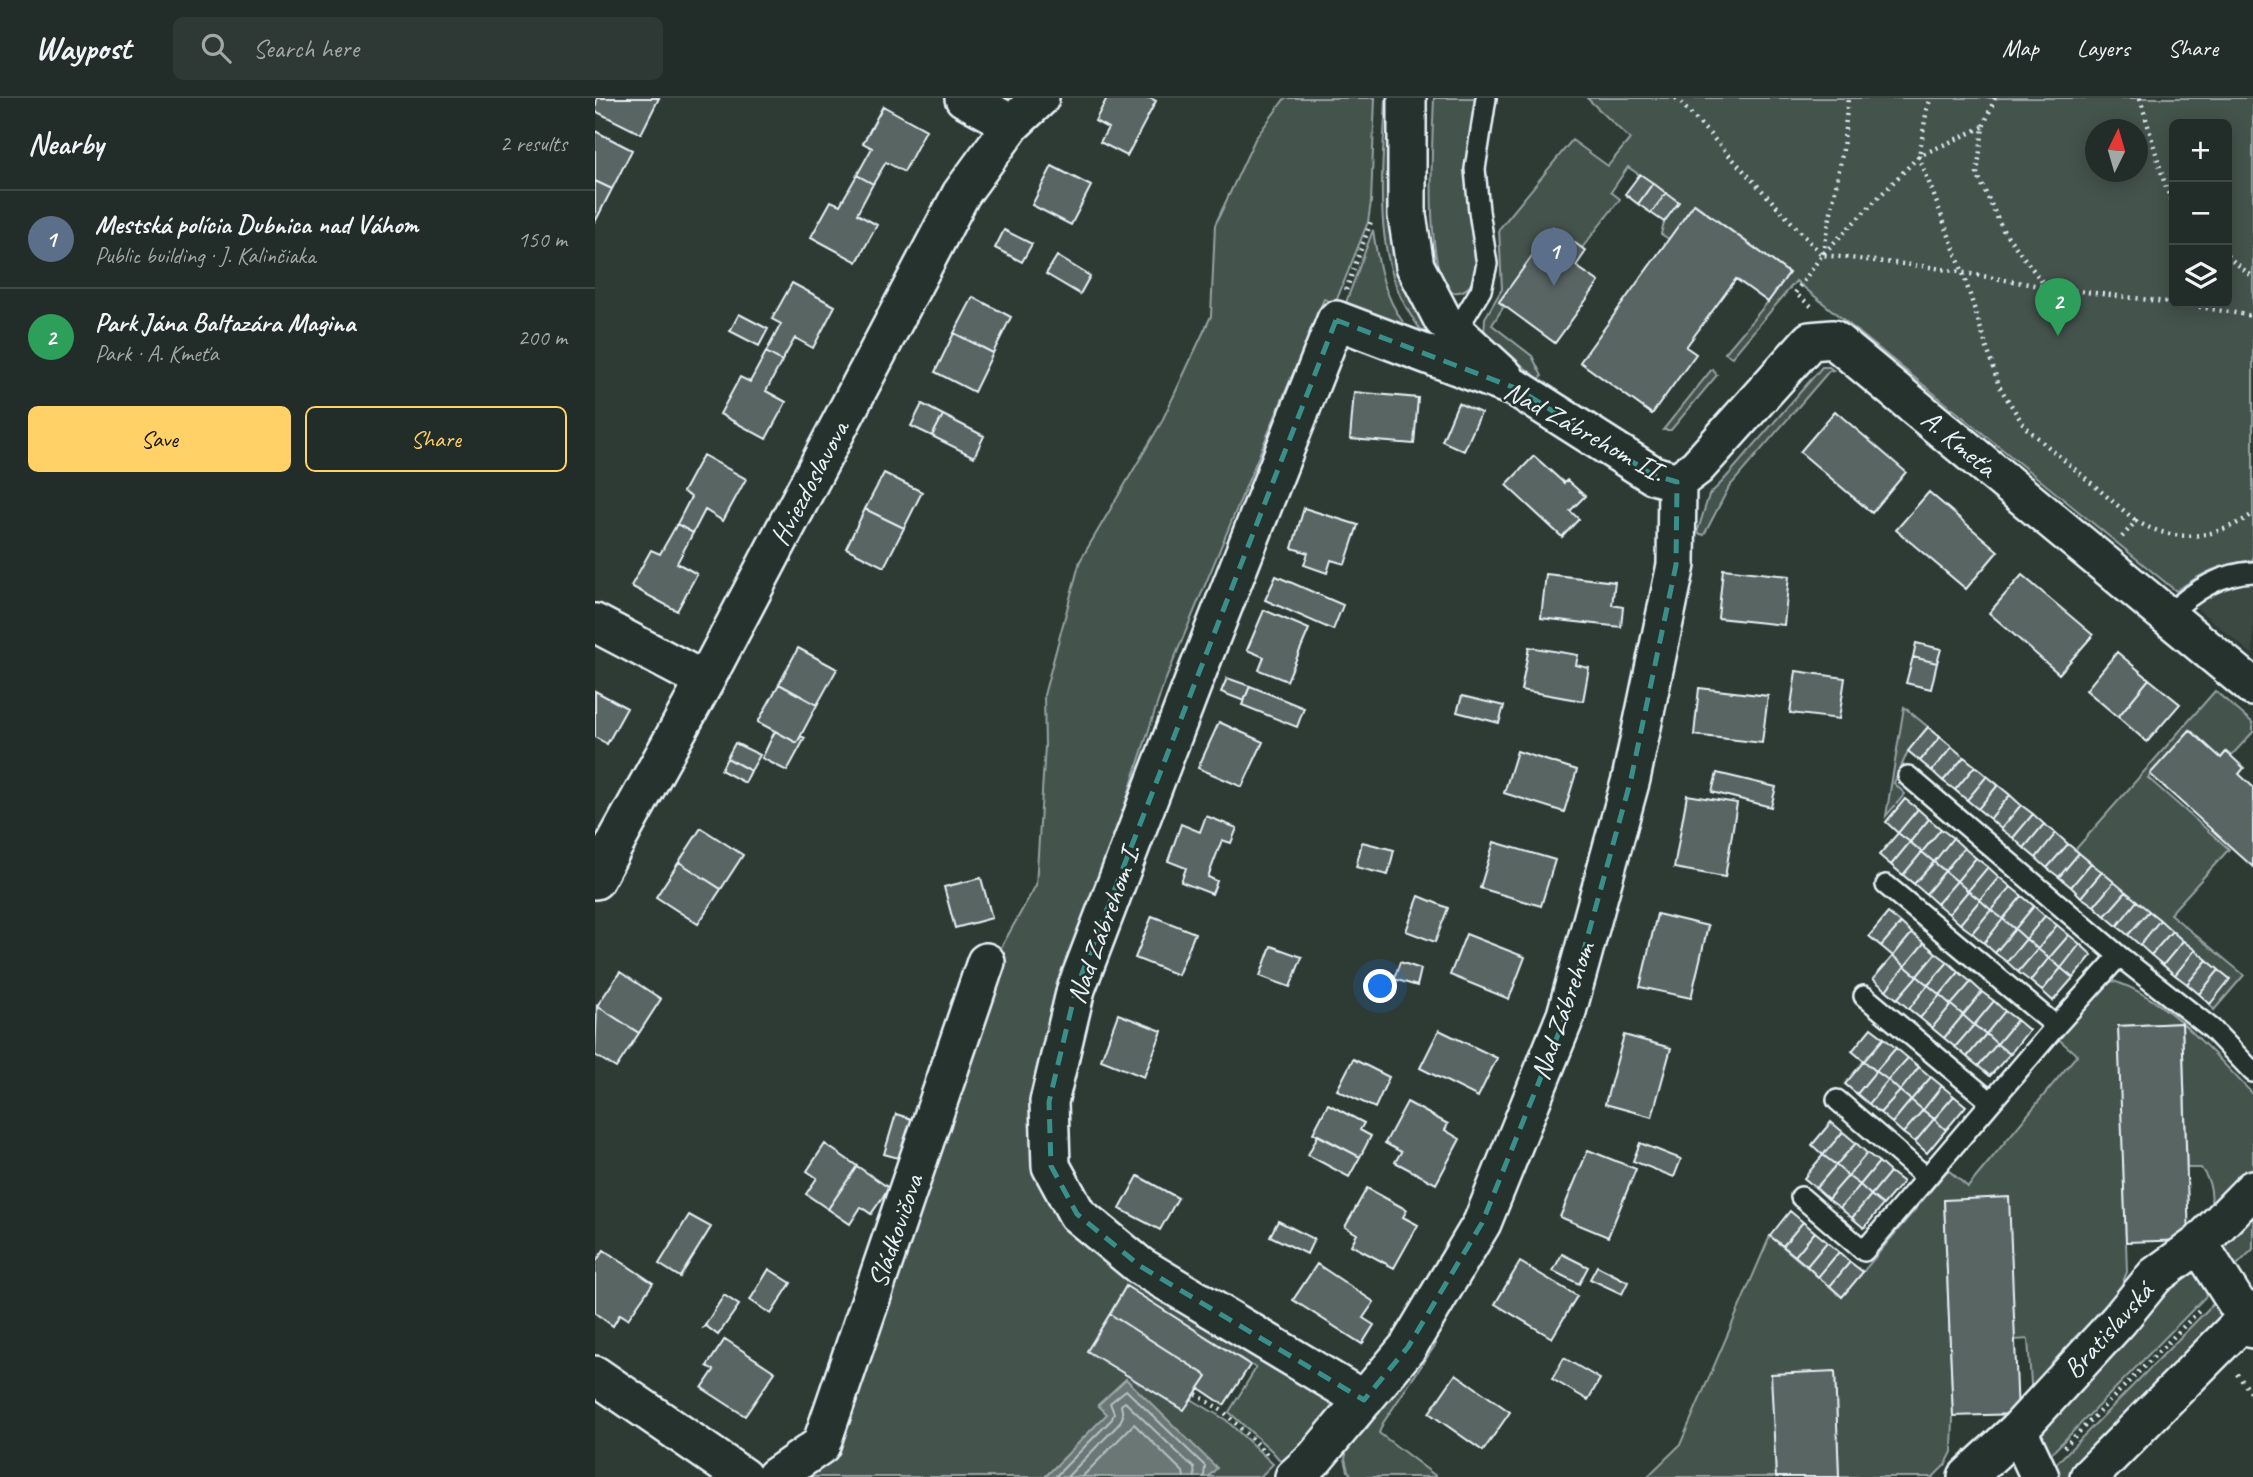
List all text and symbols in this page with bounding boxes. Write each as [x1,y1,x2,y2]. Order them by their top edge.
search box [173,17,663,80]
text: Waypost [35,27,131,69]
icon: search [197,29,235,67]
text: Search here [253,32,359,65]
text: Map [2002,33,2039,63]
text: Layers [2077,33,2130,63]
text: Share [2168,33,2218,63]
north arrow [2085,119,2148,182]
map controls [2169,119,2232,308]
button: + [2169,119,2232,182]
text: Nearby [28,125,104,163]
text: 2 results [500,129,567,158]
button: − [2169,182,2232,245]
text: Mestská polícia Dubnica nad Váhom [95,208,418,241]
text: 1 [46,225,56,254]
text: 150 m [518,225,567,254]
pin: 1 [1531,228,1577,286]
text: Public building · J. Kalinčiaka [95,241,315,270]
button: layers [2169,245,2232,308]
pin: 2 [2035,278,2081,336]
text: Park Jána Baltazára Magina [95,306,355,339]
text: 2 [46,323,56,352]
text: 200 m [518,323,567,352]
text: Park · A. Kmeťa [95,339,219,368]
street label: Nad Zábrehom II. [1498,372,1672,490]
street label: A. Kmeťa [1914,402,2005,486]
button: Save [28,406,291,472]
button: Share [305,406,567,472]
street label: Hviezdoslavova [762,412,858,551]
street label: Nad Zábrehom I. [1058,839,1148,1008]
street label: Nad Zábrehom [1522,935,1603,1084]
your location [1363,969,1397,1003]
street label: Sládkovičova [859,1168,931,1292]
street label: Bratislavská [2055,1272,2162,1386]

